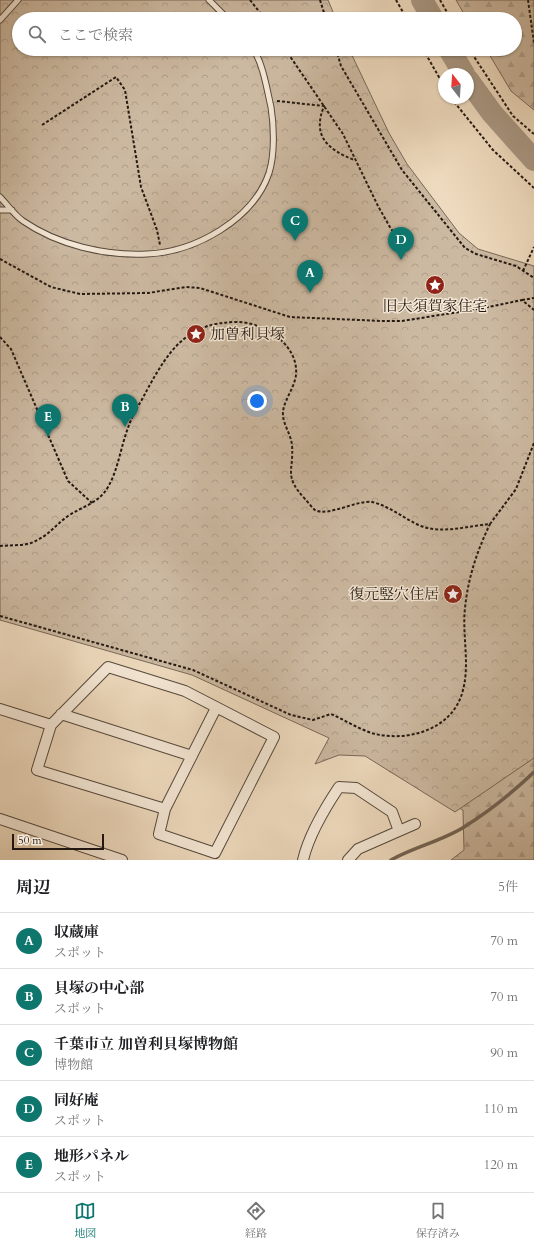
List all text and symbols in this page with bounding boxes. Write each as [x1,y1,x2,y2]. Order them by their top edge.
search box [12,12,522,56]
icon: search [26,23,48,45]
text: ここで検索 [58,25,133,45]
north arrow [438,68,474,104]
pin: C [282,208,308,241]
pin: D [388,227,414,260]
pin: A [297,260,323,293]
place icon: 旧大須賀家住宅 [424,274,446,296]
place label: 旧大須賀家住宅 [382,296,488,316]
place icon: 加曽利貝塚 [185,323,207,345]
place label: 加曽利貝塚 [210,324,285,344]
your location [247,391,267,411]
pin: B [112,394,138,427]
pin: E [35,404,61,437]
place icon: 復元竪穴住居 [442,583,464,605]
place label: 復元竪穴住居 [349,584,439,604]
scale bar [12,832,104,851]
text: 50 m [18,833,42,848]
text: 周辺 [16,876,50,899]
text: 5件 [498,878,518,896]
text: 収蔵庫 [54,922,99,942]
text: A [24,932,34,950]
text: 70 m [490,932,518,950]
text: スポット [54,944,106,962]
text: 貝塚の中心部 [54,978,144,998]
text: B [24,988,34,1006]
text: 70 m [490,988,518,1006]
text: スポット [54,1000,106,1018]
text: 千葉市立 加曽利貝塚博物館 [54,1034,238,1054]
text: C [24,1044,34,1062]
text: 90 m [490,1044,518,1062]
text: 博物館 [54,1056,93,1074]
text: 同好庵 [54,1090,99,1110]
text: D [23,1100,35,1118]
text: 110 m [484,1100,518,1118]
text: スポット [54,1112,106,1130]
text: 地形パネル [54,1146,129,1166]
text: E [25,1156,33,1174]
text: 120 m [484,1156,518,1174]
text: スポット [54,1168,106,1186]
tab: 地図 [74,1200,96,1241]
tab: 経路 [245,1200,267,1241]
tab: 保存済み [416,1200,460,1241]

